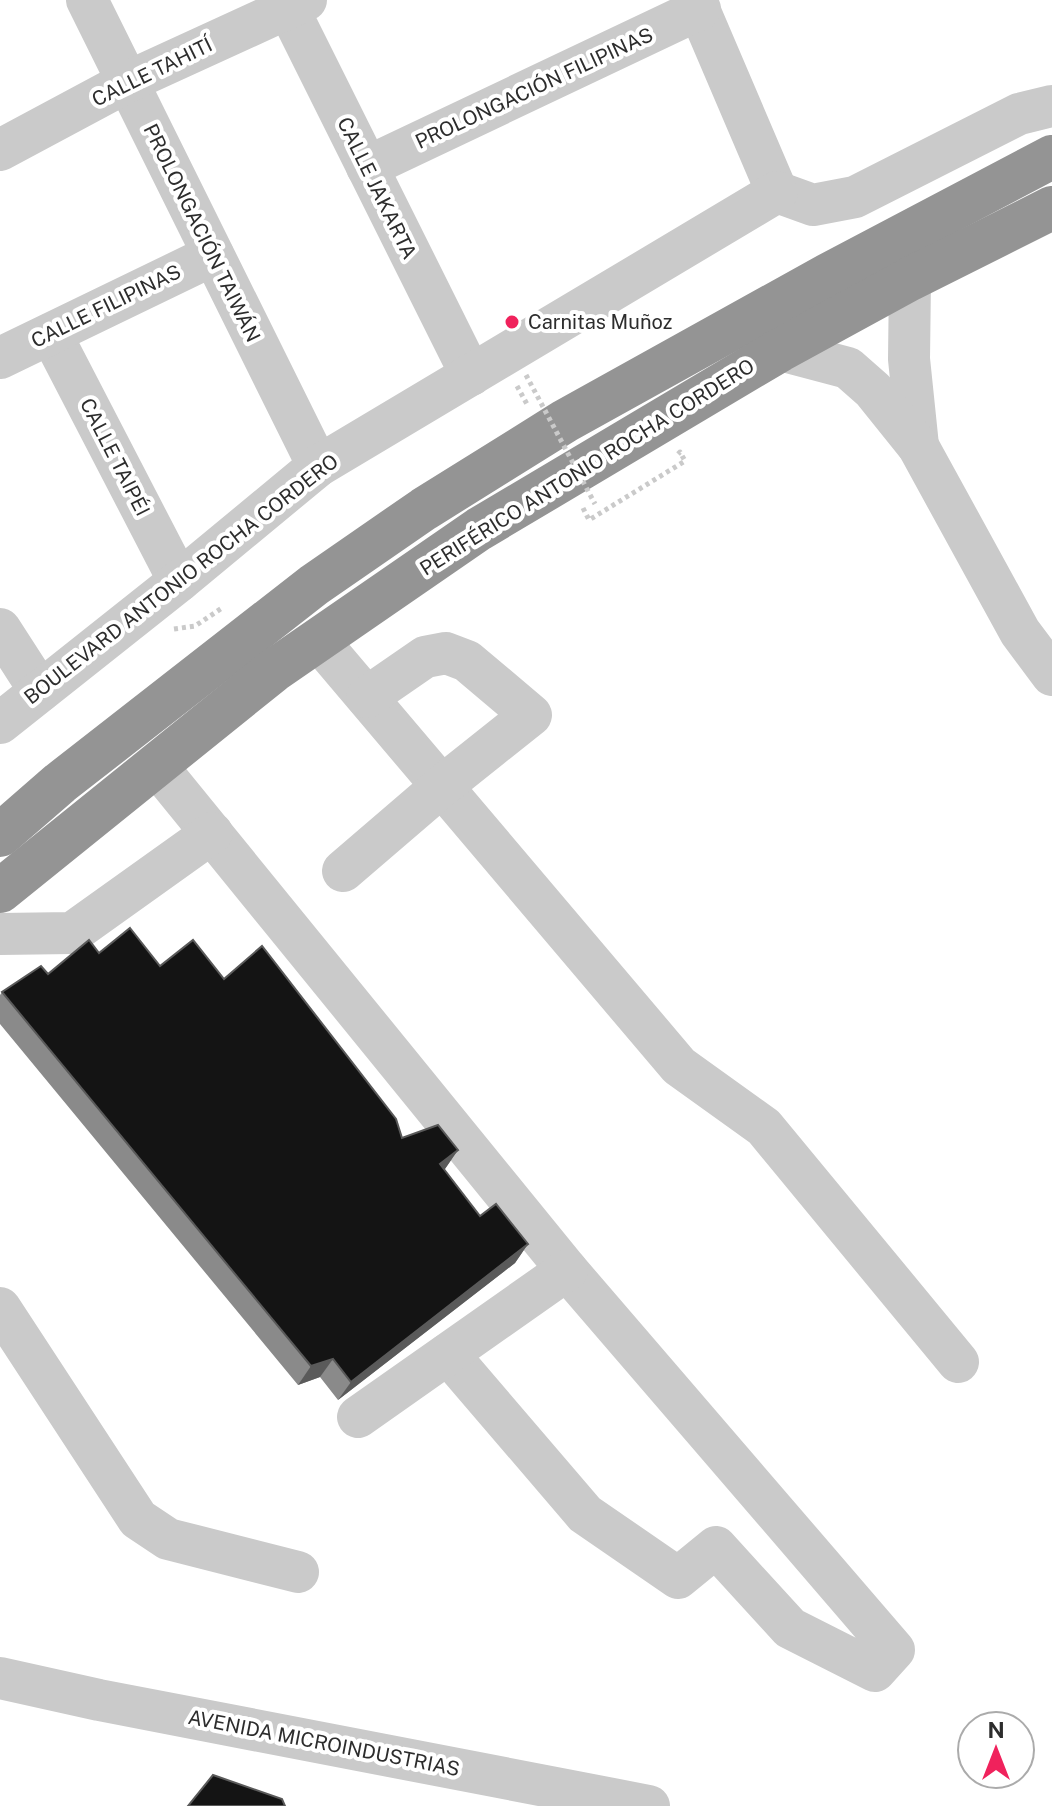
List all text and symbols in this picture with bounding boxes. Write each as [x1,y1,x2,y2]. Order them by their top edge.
street label: PROLONGACIÓN FILIPINAS [411,21,657,154]
street label: CALLE TAHITÍ [87,31,217,111]
street label: CALLE JAKARTA [332,113,422,263]
street label: PROLONGACIÓN TAIWÁN [139,119,266,346]
street label: CALLE FILIPINAS [27,259,185,353]
place label: Carnitas Muñoz [528,310,672,334]
marker: Carnitas Muñoz [503,313,521,331]
street label: PERIFÉRICO ANTONIO ROCHA CORDERO [415,353,759,580]
street label: CALLE TAIPÉI [75,394,156,520]
street label: BOULEVARD ANTONIO ROCHA CORDERO [19,449,343,709]
street label: AVENIDA MICROINDUSTRIAS [186,1705,462,1781]
north arrow [956,1710,1036,1790]
text: N [987,1717,1005,1743]

